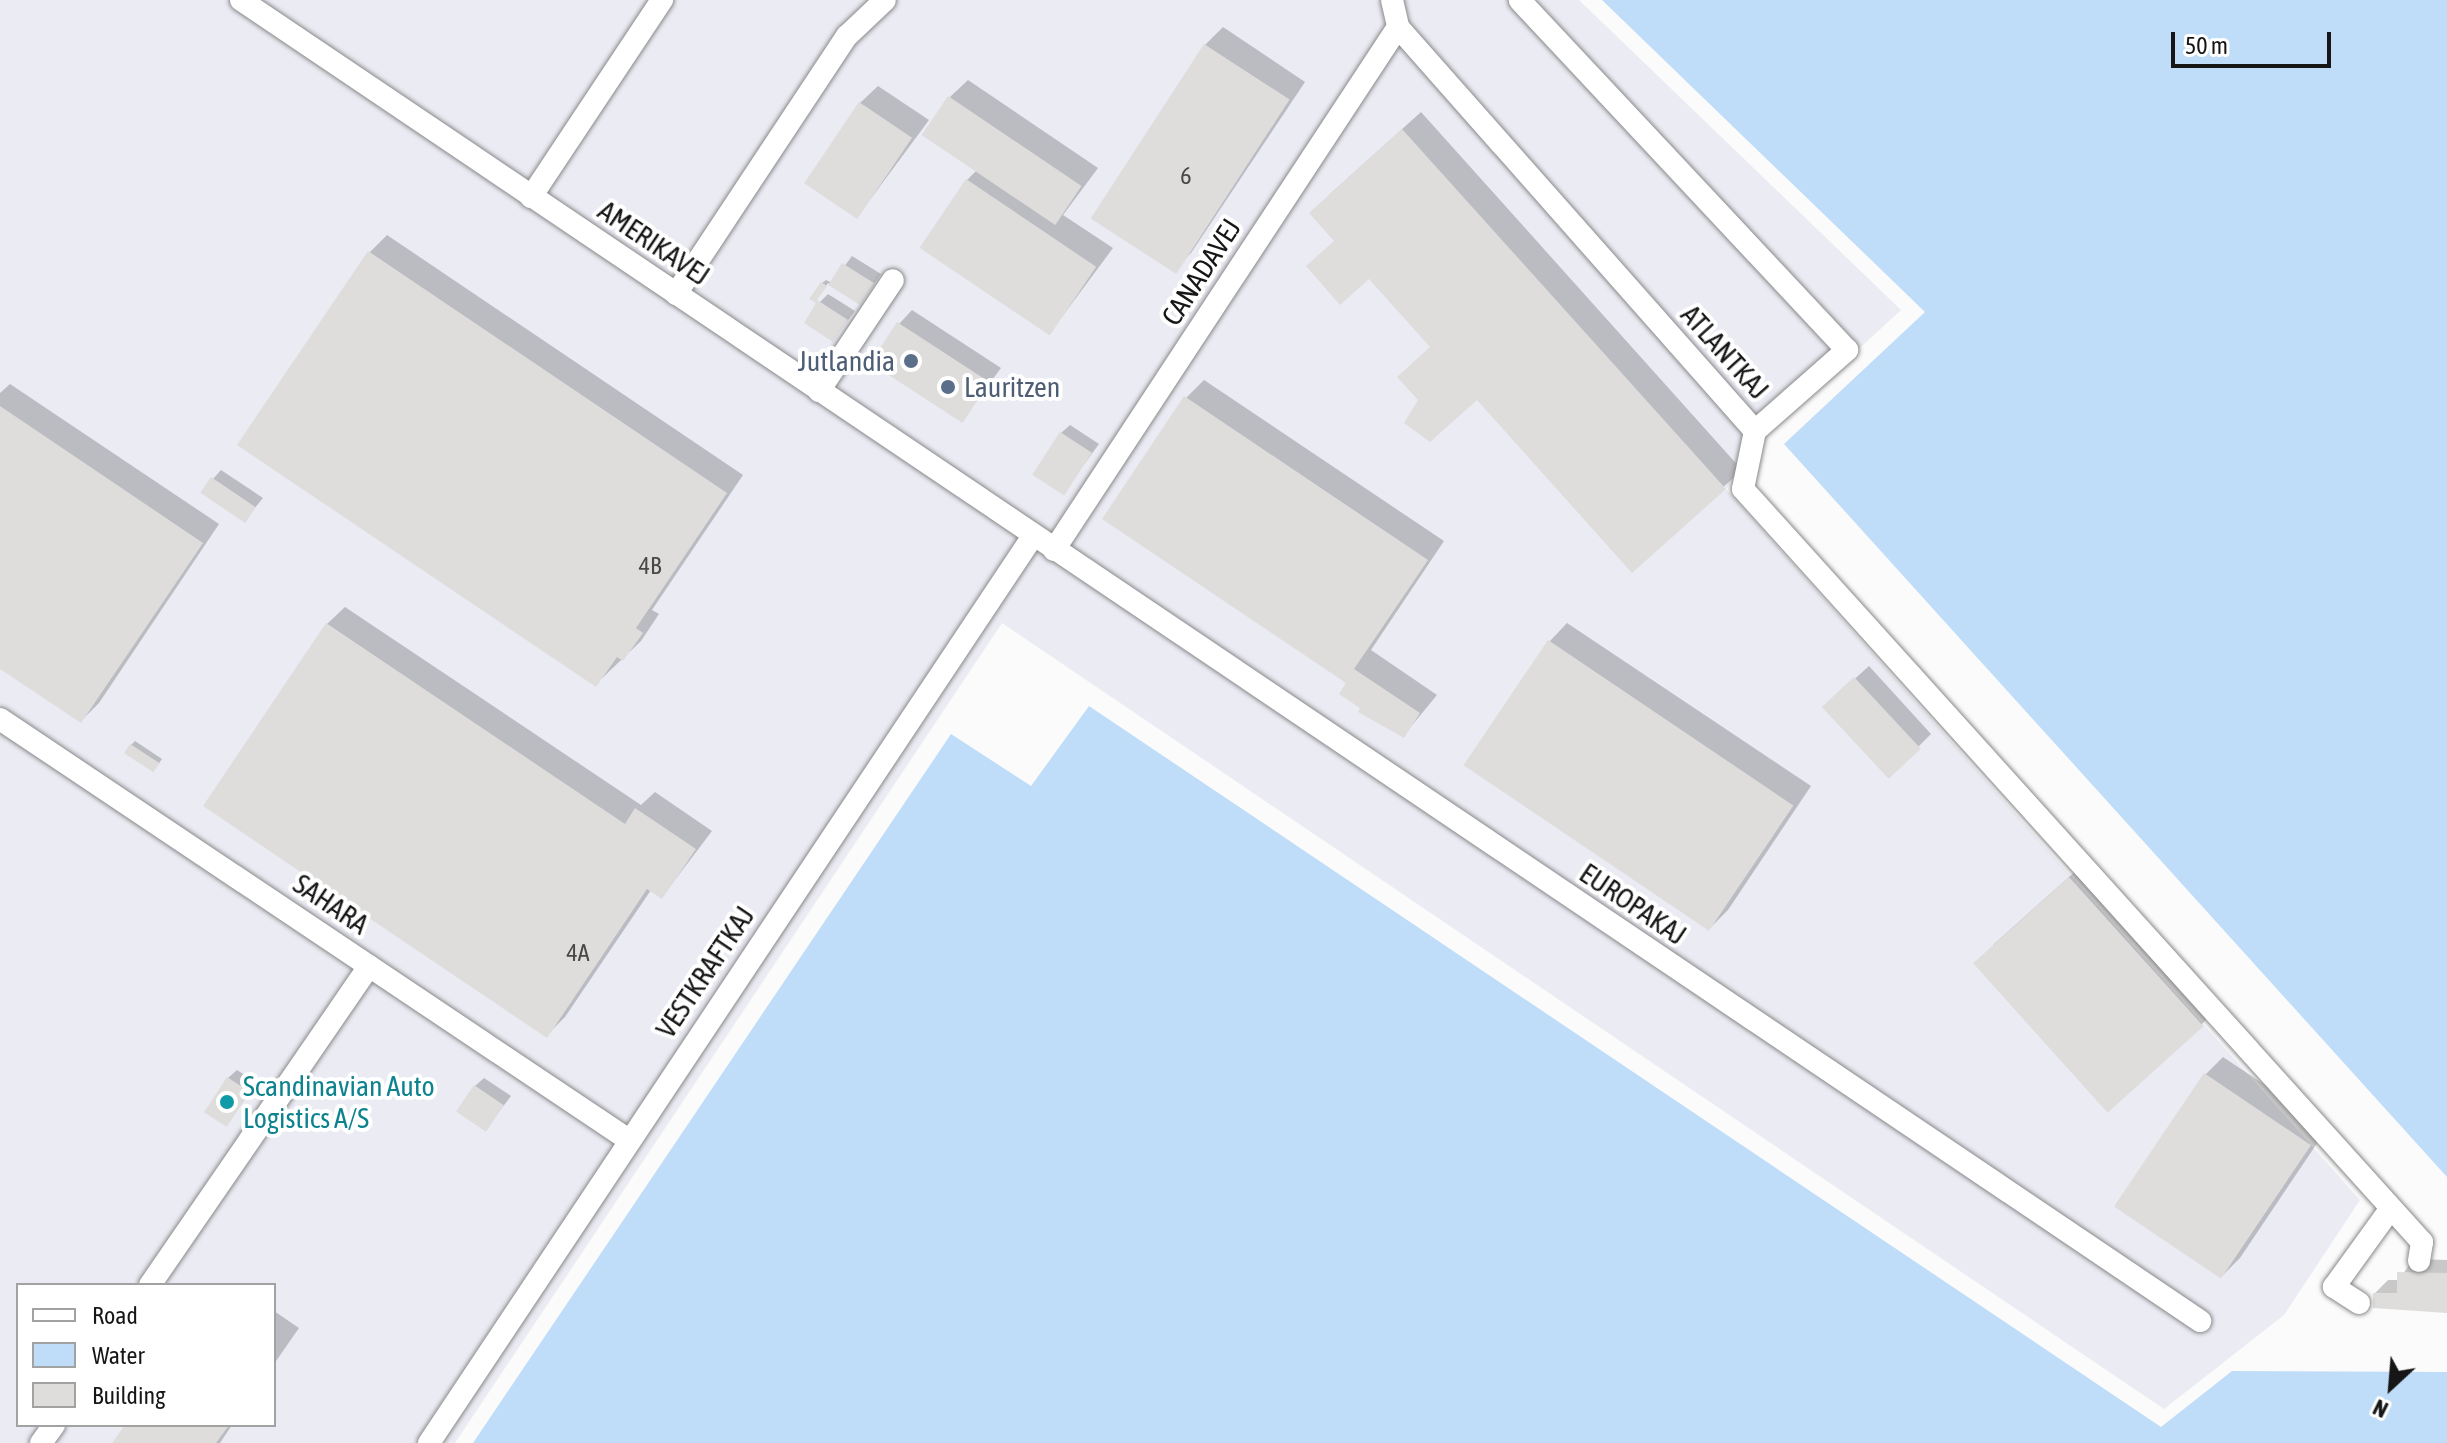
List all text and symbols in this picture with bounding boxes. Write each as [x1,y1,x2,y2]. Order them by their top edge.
scale bar [2175,16,2335,66]
text: 50 m [2185,32,2228,59]
house number: 6 [1180,162,1192,190]
street label: AMERIKAVEJ [592,194,716,292]
street label: CANADAVEJ [1154,213,1248,331]
street label: ATLANTKAJ [1674,298,1776,406]
place label: Jutlandia [798,344,895,378]
marker: Jutlandia [902,352,920,370]
place label: Lauritzen [964,370,1060,404]
marker: Lauritzen [939,378,957,396]
house number: 4B [639,552,661,580]
street label: EUROPAKAJ [1573,856,1693,952]
street label: SAHARA [287,867,375,941]
street label: VESTKRAFTKAJ [649,900,761,1044]
house number: 4A [566,939,590,967]
place label: Scandinavian Auto Logistics A/S [243,1069,435,1135]
marker: Scandinavian Auto Logistics A/S [218,1093,236,1111]
legend [16,1283,276,1427]
text: Road [92,1302,138,1329]
text: Water [92,1342,145,1369]
north arrow [2351,1347,2431,1427]
text: Building [92,1382,165,1409]
text: N [2369,1394,2392,1423]

